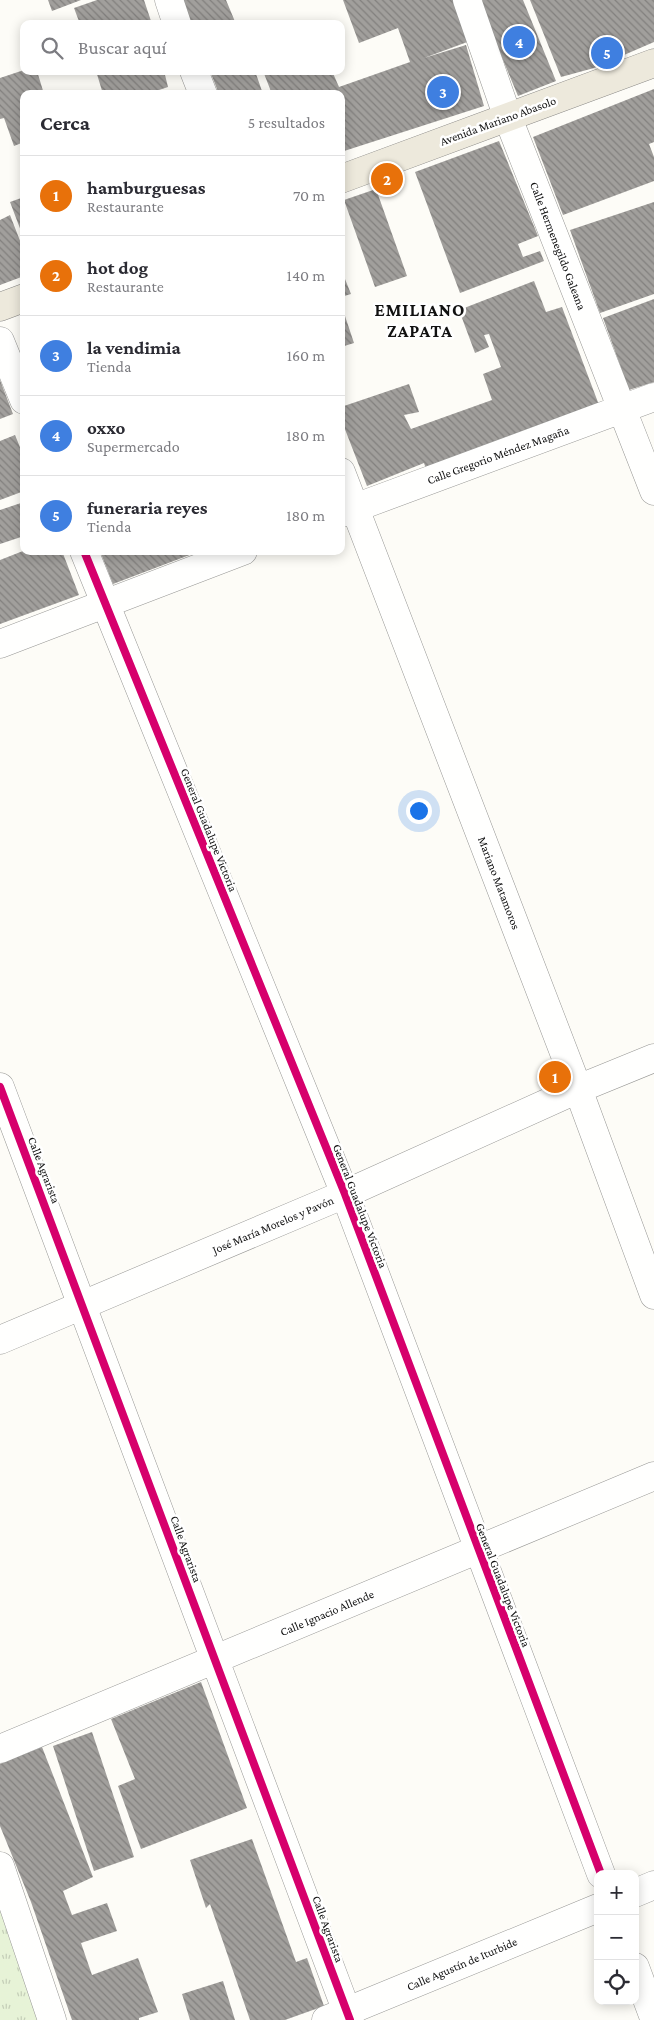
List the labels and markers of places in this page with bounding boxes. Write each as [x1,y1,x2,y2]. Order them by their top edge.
pin: 4 [503,23,535,61]
pin: 5 [591,34,623,72]
pin: 3 [427,73,459,111]
pin: 2 [371,160,403,198]
pin: 1 [539,1058,571,1096]

